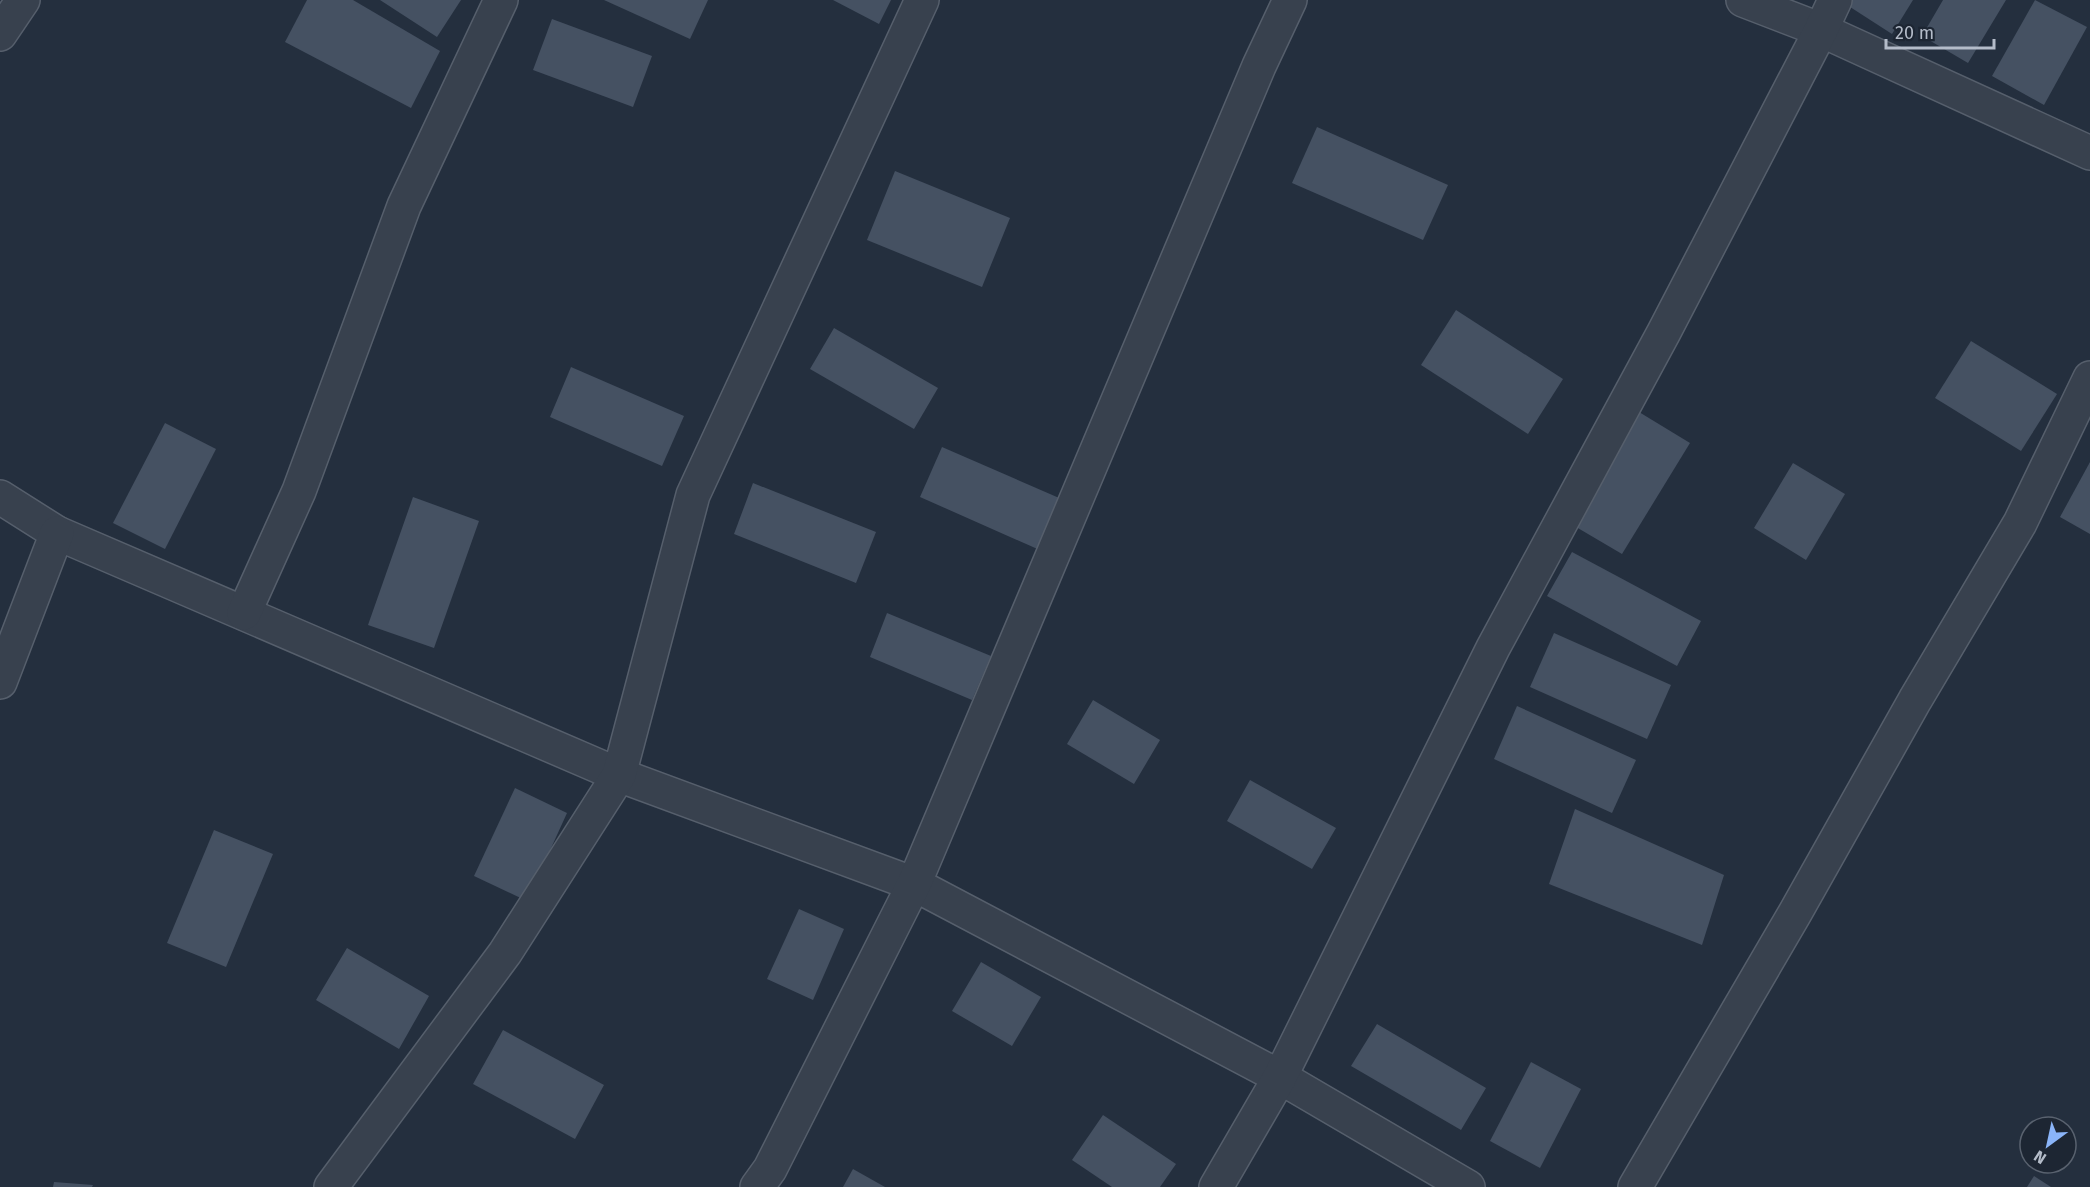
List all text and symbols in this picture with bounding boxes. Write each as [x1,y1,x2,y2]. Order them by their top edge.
scale bar [1886,12,1994,50]
text: 20 m [1895,22,1934,44]
north arrow [2018,1115,2078,1175]
text: N [2030,1146,2050,1168]

